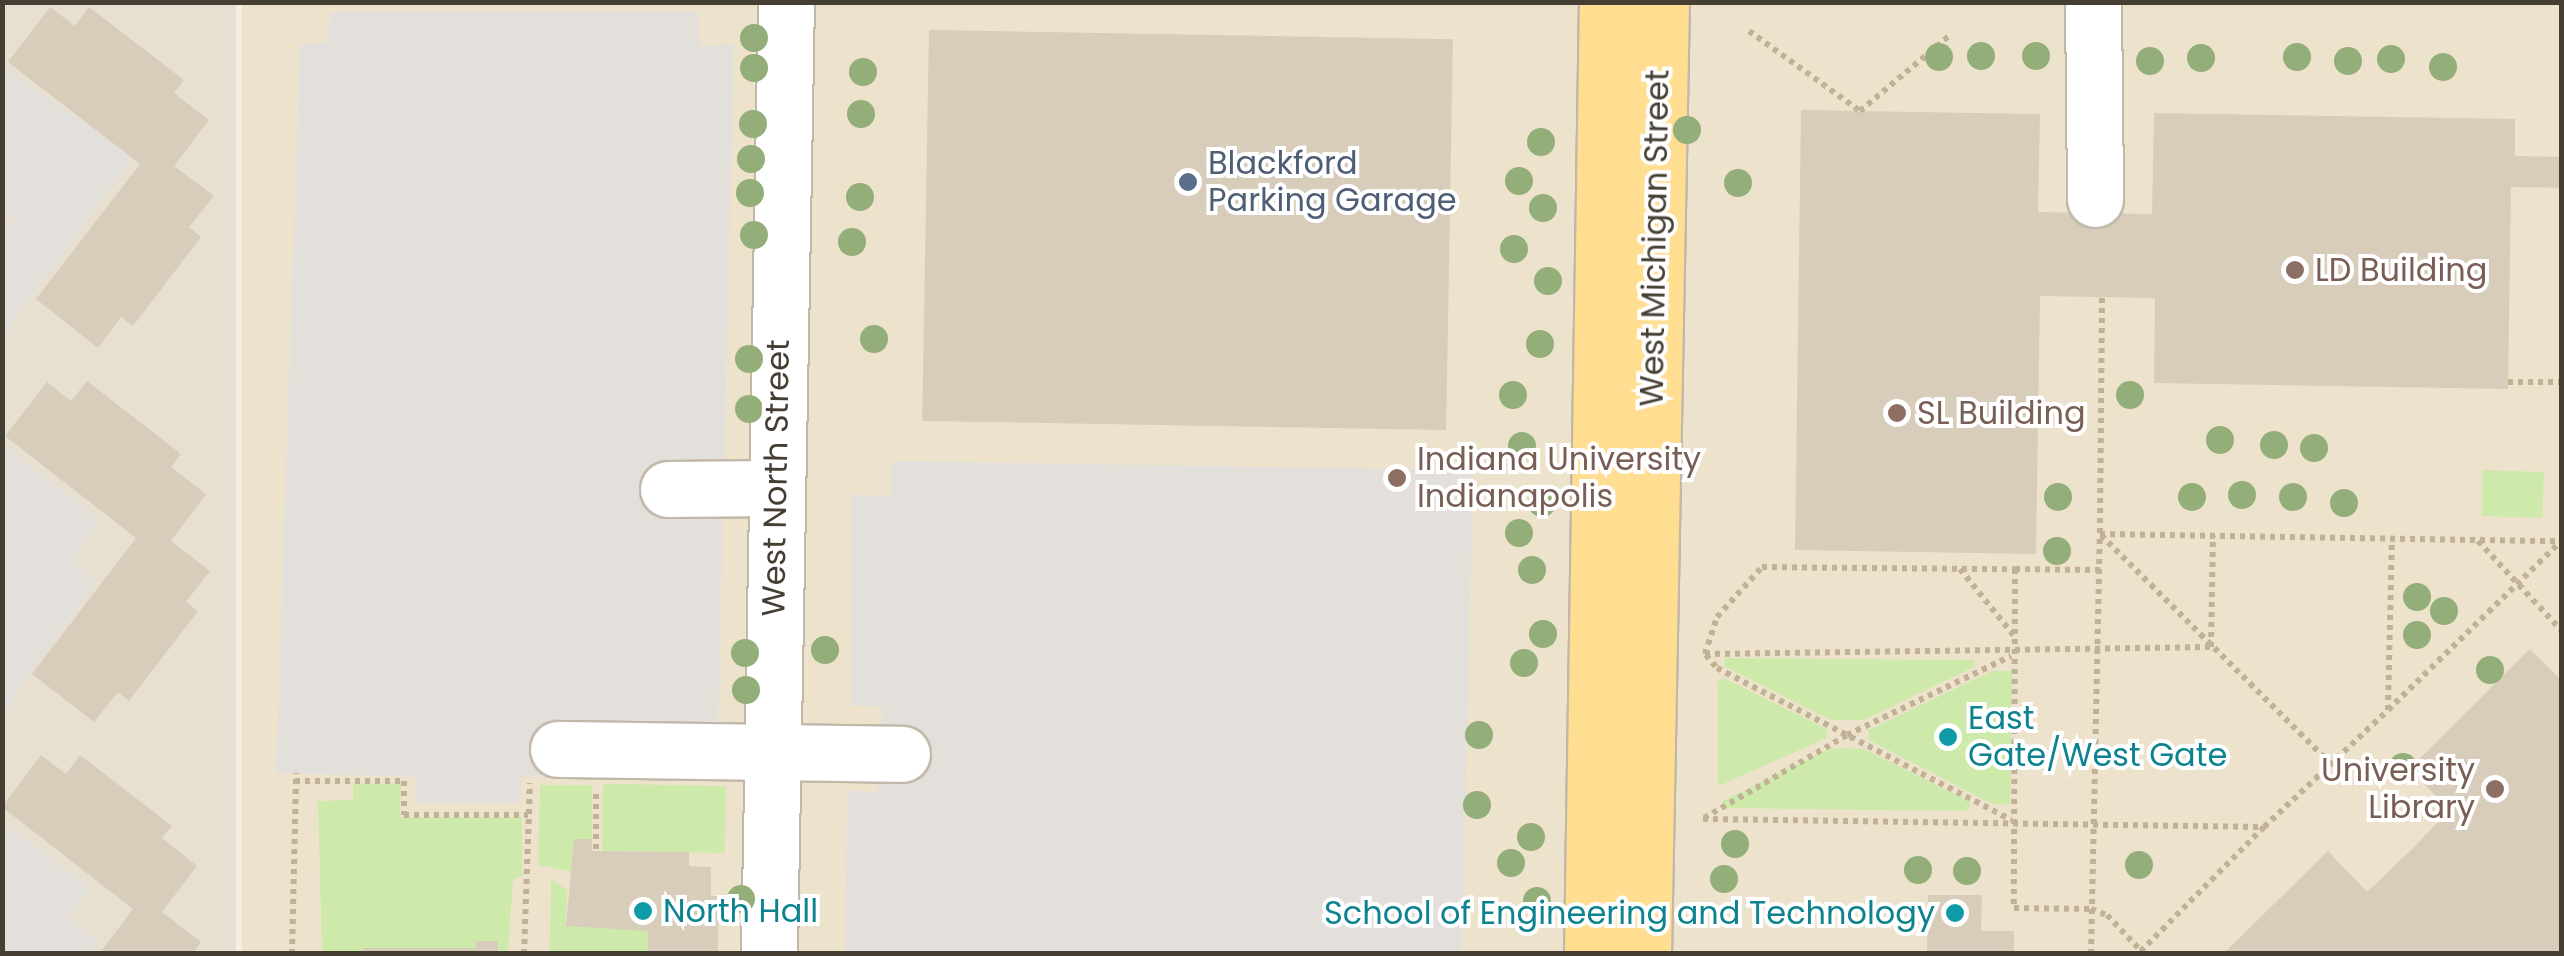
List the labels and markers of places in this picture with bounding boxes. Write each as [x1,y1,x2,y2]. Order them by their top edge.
place label: Blackford Parking Garage [1208,145,1457,220]
marker: Blackford Parking Garage [1177,171,1199,193]
place label: LD Building [2315,251,2487,289]
marker: LD Building [2284,259,2306,281]
place label: SL Building [1917,394,2086,432]
marker: SL Building [1886,402,1908,424]
place label: Indiana University Indianapolis [1417,441,1701,516]
marker: Indiana University Indianapolis [1386,467,1408,489]
place label: East Gate/West Gate [1968,700,2227,775]
marker: East Gate/West Gate [1937,726,1959,748]
place label: University Library [2321,752,2475,827]
marker: University Library [2484,778,2506,800]
place label: North Hall [663,892,818,930]
place label: School of Engineering and Technology [1324,894,1935,932]
marker: North Hall [632,900,654,922]
marker: School of Engineering and Technology [1944,902,1966,924]

